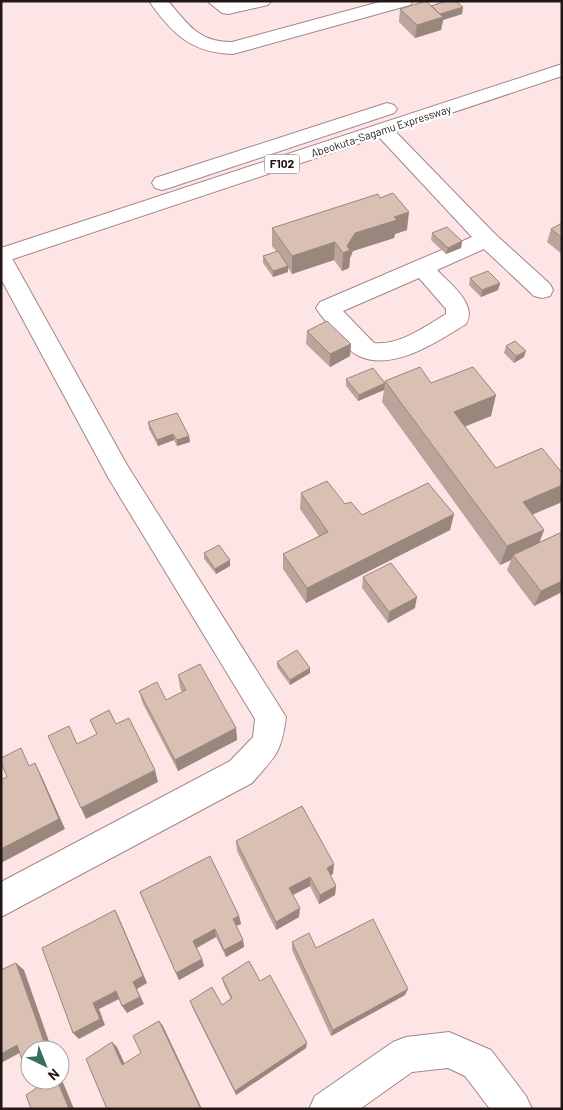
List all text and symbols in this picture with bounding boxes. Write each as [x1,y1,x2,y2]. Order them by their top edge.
street label: Abeokuta-Sagamu Expressway [309,102,453,159]
road number: F102 [264,154,300,173]
north arrow [20,1040,70,1090]
text: N [45,1065,63,1084]

